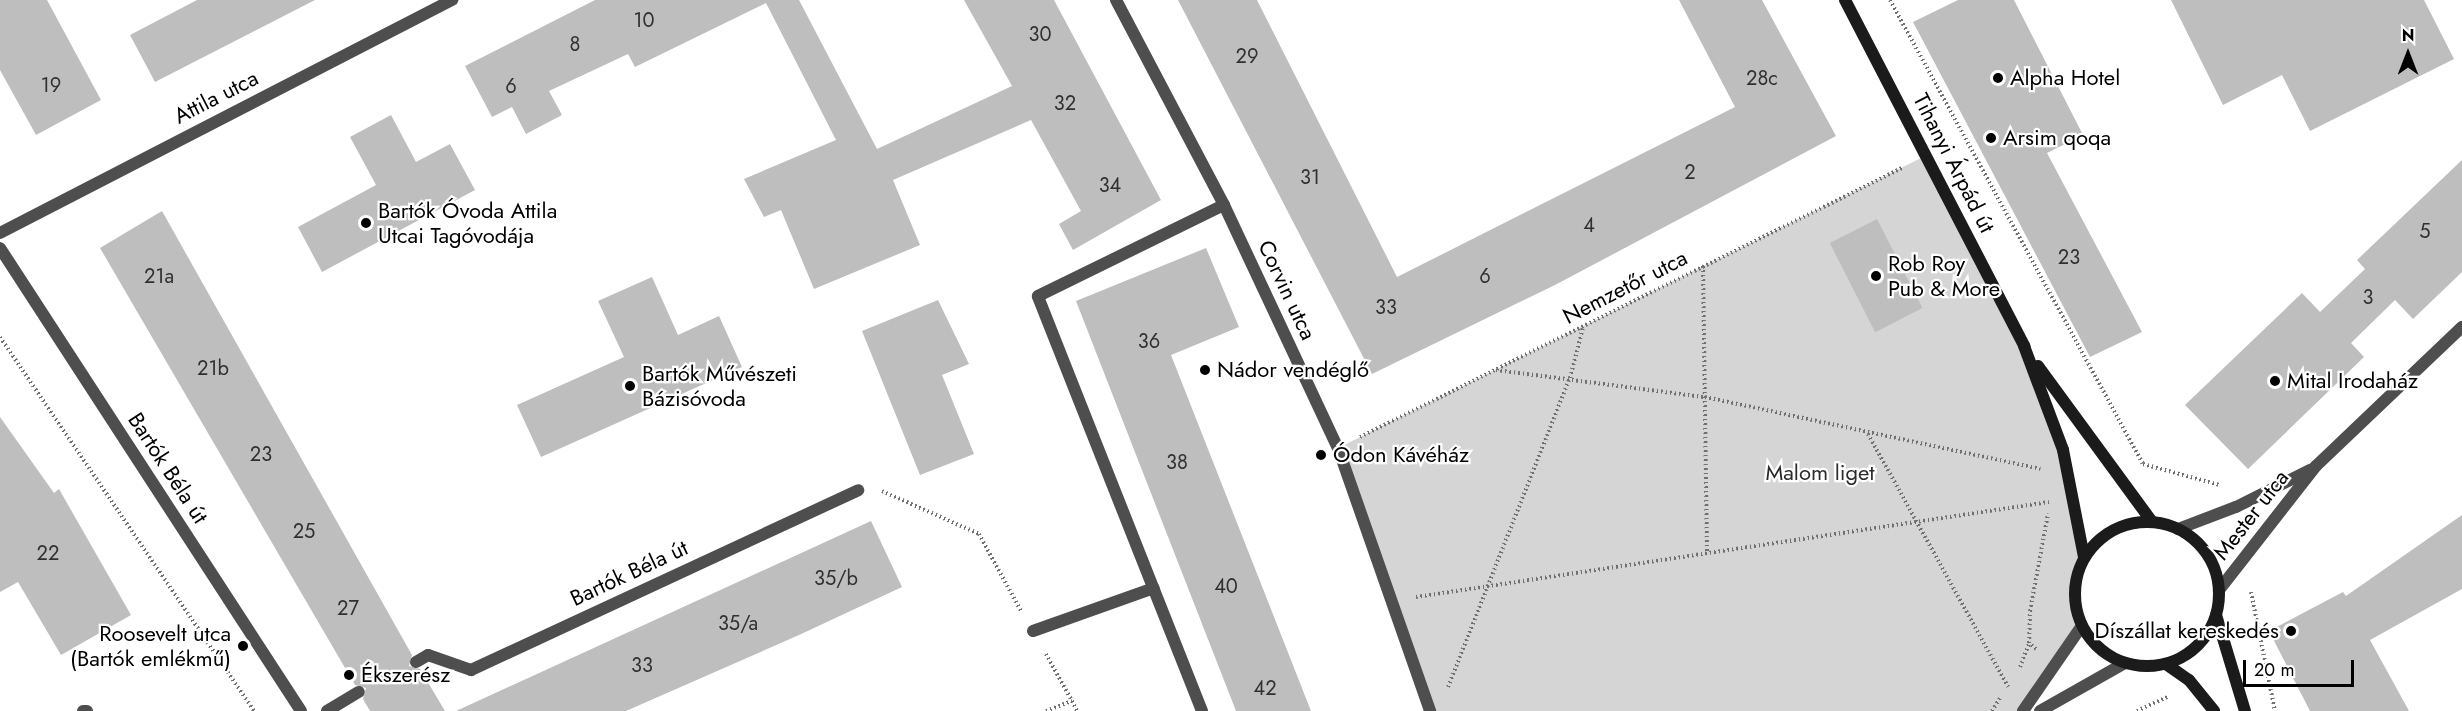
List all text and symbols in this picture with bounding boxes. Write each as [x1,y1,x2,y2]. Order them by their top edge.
house number: 10 [634,8,654,32]
house number: 30 [1029,22,1051,46]
north arrow [2378,24,2438,84]
text: N [2402,24,2414,47]
house number: 8 [570,32,580,56]
house number: 29 [1236,44,1258,68]
street label: Attila utca [169,65,263,129]
place label: Alpha Hotel [2010,65,2120,91]
house number: 28c [1746,66,1778,90]
marker: Alpha Hotel [1991,71,2005,85]
house number: 19 [41,73,61,97]
house number: 6 [505,74,517,98]
street label: Tihanyi Árpád út [1908,89,2000,237]
house number: 32 [1054,91,1076,115]
place label: Arsim qoqa [2003,125,2111,151]
marker: Arsim qoqa [1984,131,1998,145]
house number: 2 [1684,160,1696,184]
house number: 31 [1300,165,1320,189]
house number: 34 [1099,173,1121,197]
place label: Bartók Óvoda Attila Utcai Tagóvodája [378,197,557,248]
house number: 4 [1583,213,1595,237]
marker: Bartók Óvoda Attila Utcai Tagóvodája [359,216,373,230]
house number: 5 [2419,219,2431,243]
street label: Corvin utca [1252,236,1322,344]
street label: Nemzetőr utca [1558,244,1692,330]
house number: 23 [2058,245,2080,269]
place label: Rob Roy Pub & More [1888,250,2000,302]
house number: 21a [144,264,174,288]
house number: 6 [1479,264,1491,288]
marker: Rob Roy Pub & More [1869,269,1883,283]
house number: 3 [2363,285,2373,309]
house number: 33 [1375,295,1397,319]
house number: 36 [1138,329,1160,353]
house number: 21b [197,356,229,380]
place label: Nádor vendéglő [1217,357,1369,383]
place label: Bartók Művészeti Bázisóvoda [642,360,797,412]
marker: Nádor vendéglő [1198,363,1212,377]
place label: Mital Irodaház [2287,368,2418,394]
marker: Mital Irodaház [2268,374,2282,388]
marker: Bartók Művészeti Bázisóvoda [623,379,637,393]
street label: Bartók Béla út [122,408,214,528]
house number: 23 [250,442,272,466]
place label: Ódon Kávéház [1333,442,1469,468]
marker: Ódon Kávéház [1314,448,1328,462]
house number: 38 [1166,450,1188,474]
park label: Malom liget [1765,460,1875,486]
street label: Mester utca [2208,465,2294,565]
house number: 25 [293,519,315,543]
street label: Bartók Béla út [566,534,692,612]
house number: 22 [37,541,59,565]
house number: 35/b [814,566,858,590]
house number: 40 [1214,574,1238,598]
house number: 27 [337,596,359,620]
house number: 35/a [718,611,758,635]
place label: Díszállat kereskedés [2095,618,2279,644]
place label: Roosevelt utca (Bartók emlékmű) [70,620,231,672]
marker: Díszállat kereskedés [2284,624,2298,638]
marker: Roosevelt utca (Bartók emlékmű) [236,639,250,653]
scale bar [2246,648,2357,686]
house number: 33 [631,653,653,677]
text: 20 m [2254,657,2294,683]
place label: Ékszerész [361,662,450,688]
marker: Ékszerész [342,668,356,682]
house number: 42 [1253,676,1277,700]

